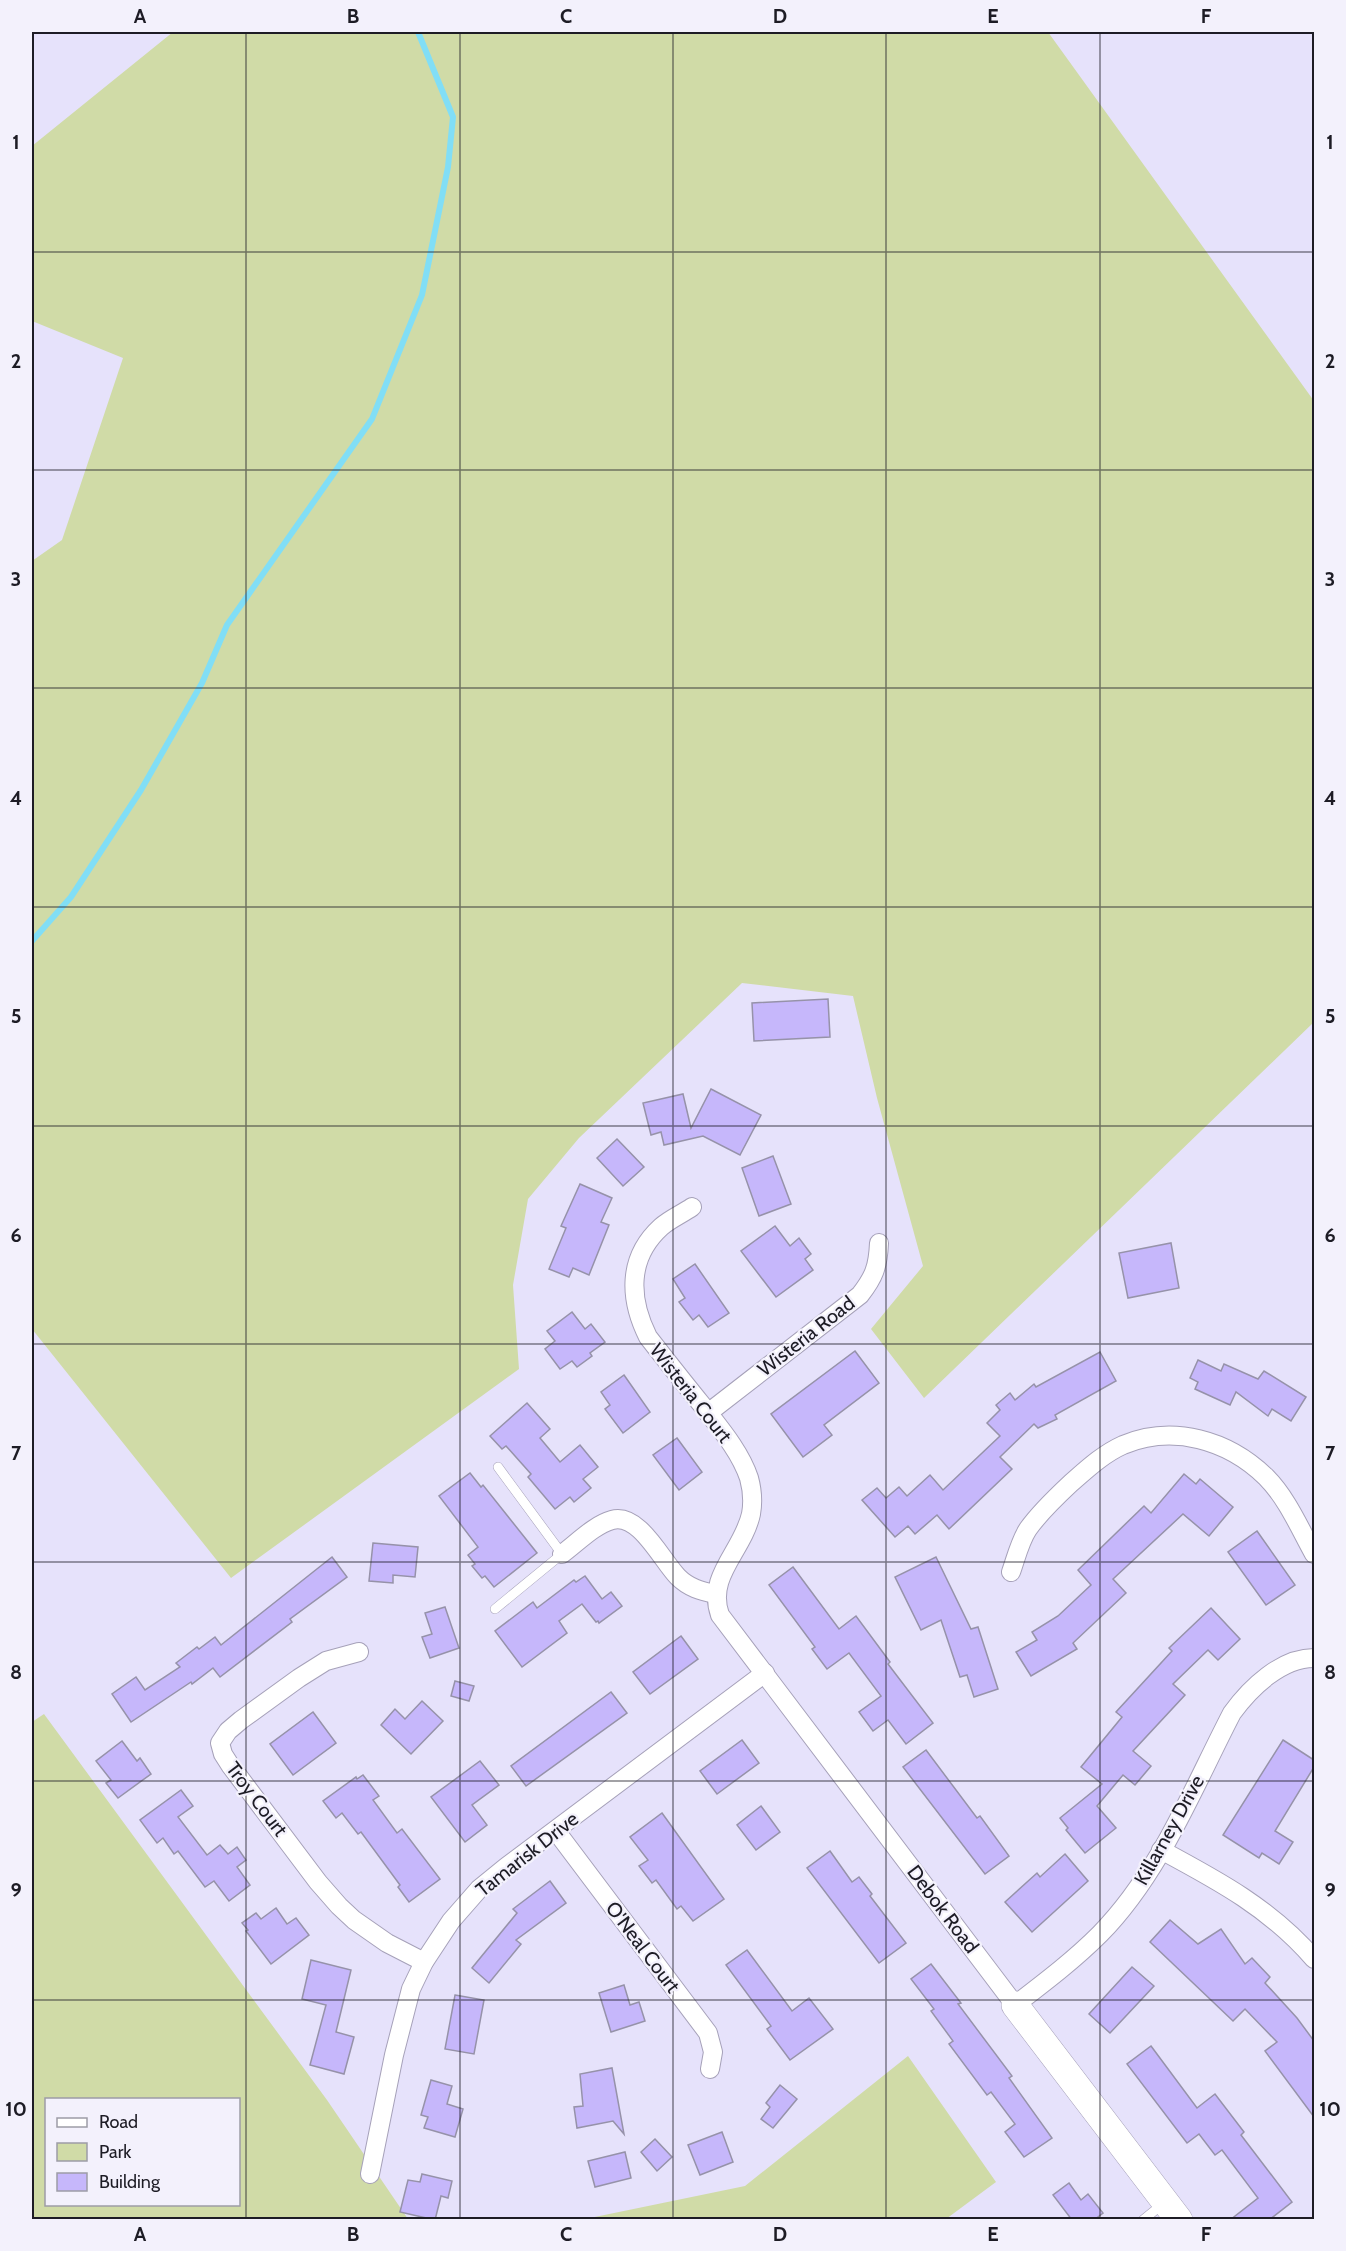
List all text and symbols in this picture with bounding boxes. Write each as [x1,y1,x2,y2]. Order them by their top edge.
text: A [134,4,147,28]
text: B [347,4,359,28]
text: C [560,4,572,28]
text: D [773,4,787,28]
text: E [987,4,999,28]
text: F [1201,4,1212,28]
text: 1 [12,130,20,154]
text: 1 [1326,130,1334,154]
text: 2 [11,349,21,373]
text: 2 [1325,349,1335,373]
text: 3 [11,567,21,591]
text: 3 [1325,567,1335,591]
text: 4 [10,786,22,810]
text: 4 [1324,786,1336,810]
text: 5 [11,1004,21,1028]
text: 5 [1325,1004,1335,1028]
text: 6 [10,1223,22,1247]
text: 6 [1324,1223,1336,1247]
street label: Wisteria Road [753,1291,859,1381]
street label: Wisteria Court [645,1339,737,1448]
text: 7 [11,1441,22,1465]
text: 7 [1325,1441,1336,1465]
text: 8 [10,1660,22,1684]
text: 8 [1324,1660,1336,1684]
street label: Troy Court [221,1757,293,1841]
street label: Killarney Drive [1129,1771,1209,1889]
street label: Tamarisk Drive [471,1807,583,1901]
street label: Debok Road [902,1860,984,1958]
text: 9 [10,1878,22,1902]
text: 9 [1324,1878,1336,1902]
street label: O'Neal Court [601,1897,685,1998]
text: 10 [5,2097,27,2121]
text: 10 [1319,2097,1341,2121]
legend [45,2098,240,2206]
text: Road [99,2111,138,2133]
text: Park [99,2141,132,2163]
text: Building [99,2171,161,2193]
text: A [134,2222,147,2246]
text: B [347,2222,359,2246]
text: C [560,2222,572,2246]
text: D [773,2222,787,2246]
text: E [987,2222,999,2246]
text: F [1201,2222,1212,2246]

